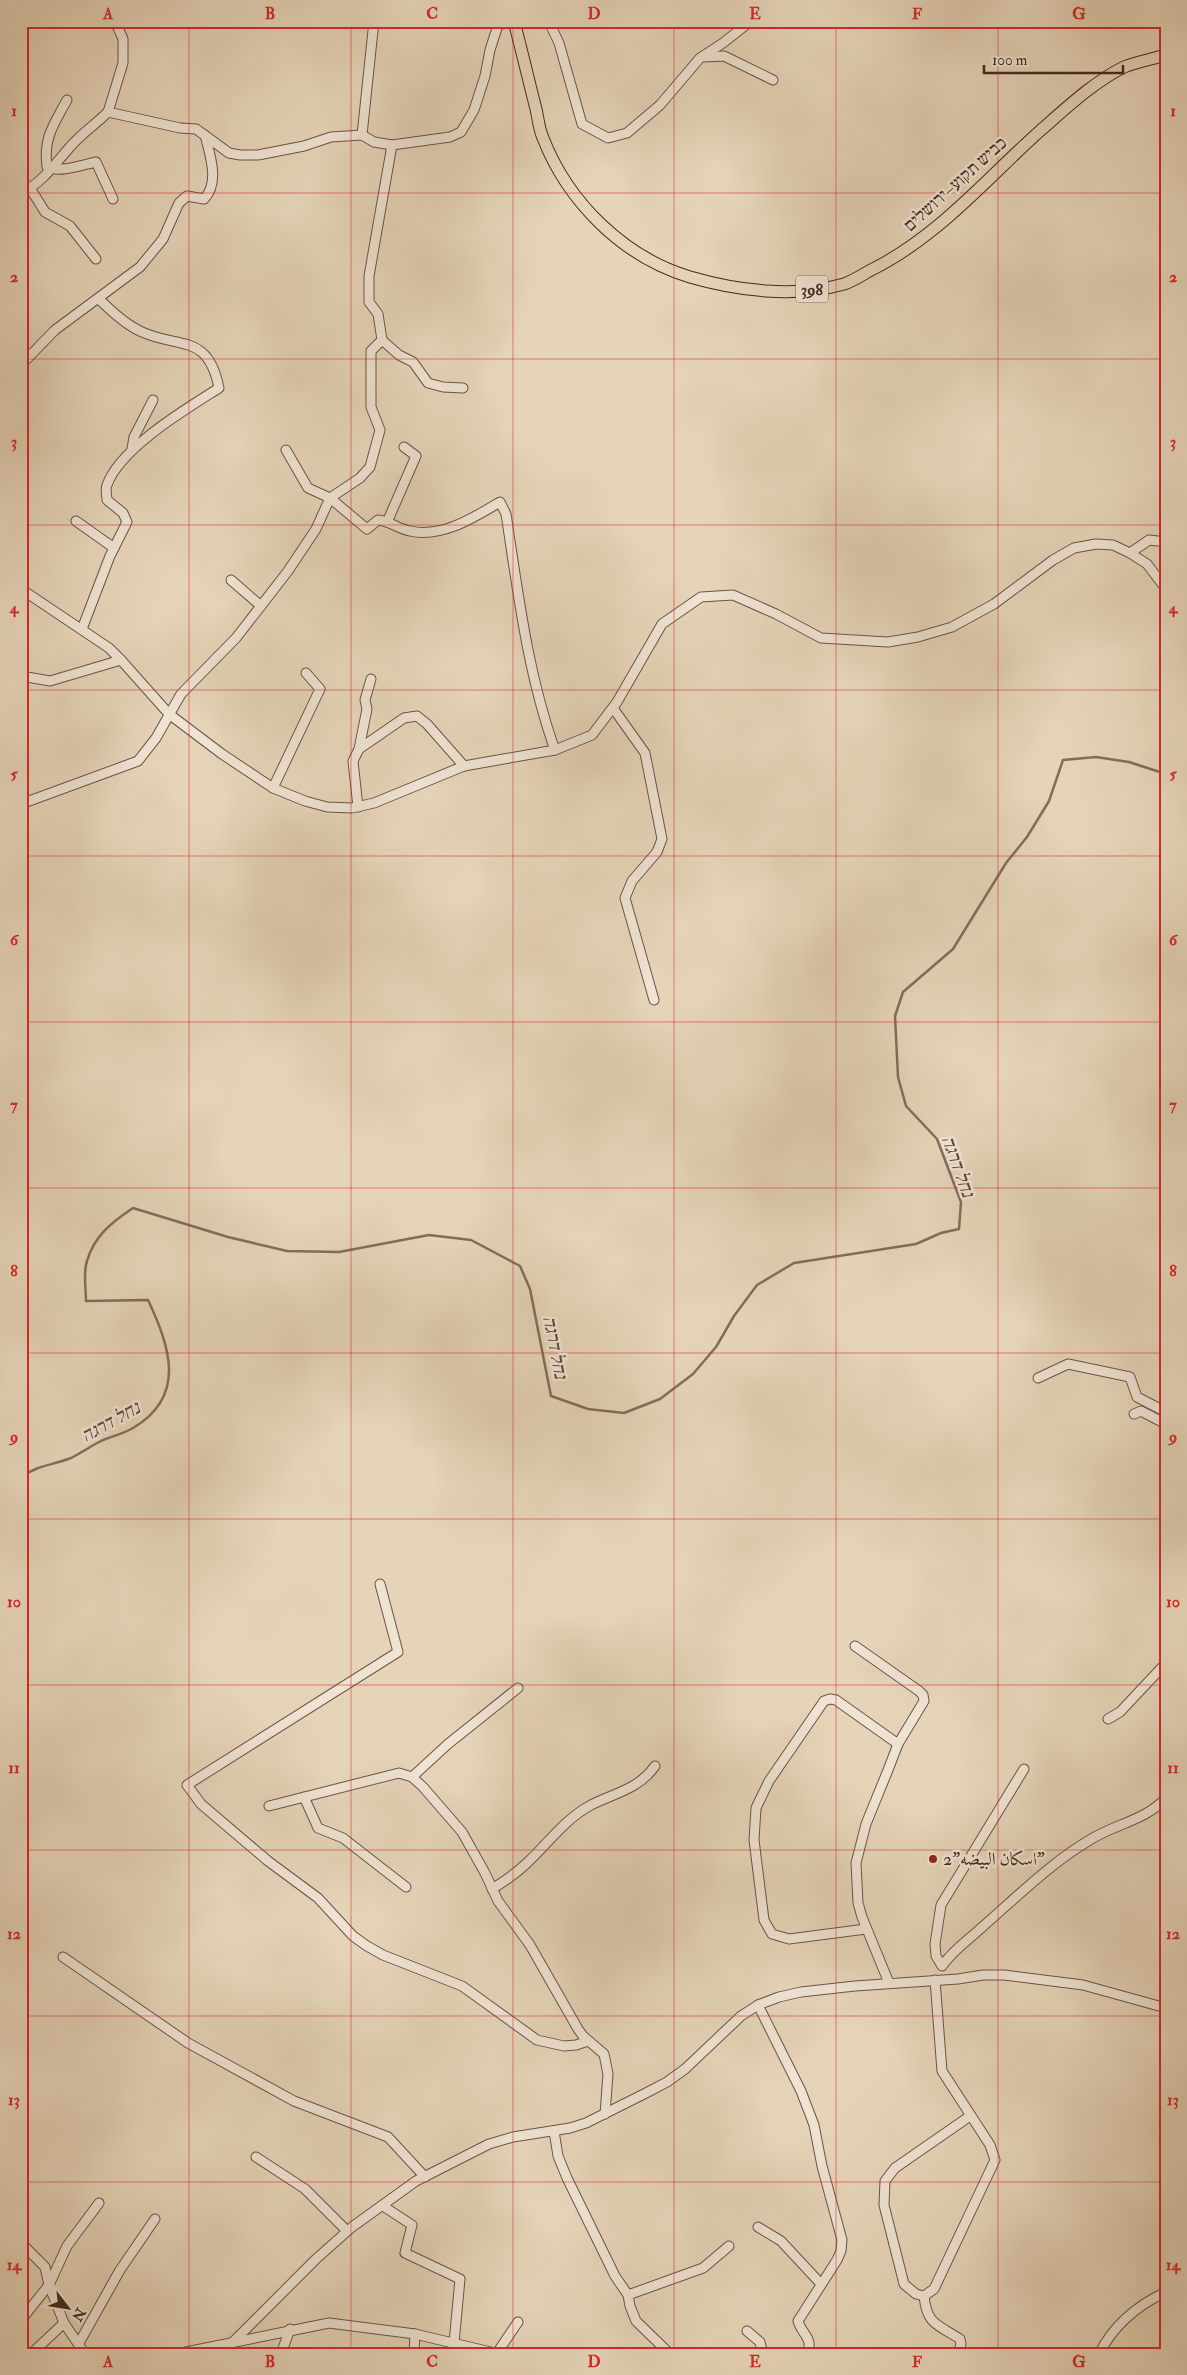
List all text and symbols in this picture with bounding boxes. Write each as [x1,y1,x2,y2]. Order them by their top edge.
text: A [102,4,114,24]
text: B [265,4,275,24]
text: C [426,4,438,24]
text: D [587,4,601,24]
text: E [749,4,761,24]
text: F [912,4,922,24]
text: G [1072,4,1086,24]
scale bar [984,42,1123,74]
text: 100 m [992,51,1028,70]
text: 1 [11,101,17,121]
text: 1 [1170,101,1176,121]
street label: כביש תקוע–ירושלים [899,132,1012,237]
text: 2 [10,267,18,287]
text: 2 [1169,267,1177,287]
road number: 398 [796,276,828,302]
text: 3 [11,432,17,452]
text: 3 [1170,432,1176,452]
text: 4 [9,598,20,618]
text: 4 [1168,598,1179,618]
text: 5 [10,764,18,784]
text: 5 [1169,764,1177,784]
text: 6 [10,930,20,950]
text: 6 [1169,930,1179,950]
text: 7 [10,1095,18,1115]
text: 7 [1169,1095,1177,1115]
water label: נחל דרגה [936,1132,981,1202]
text: 8 [10,1261,18,1281]
text: 8 [1169,1261,1177,1281]
water label: נחל דרגה [537,1314,573,1382]
water label: נחל דרגה [77,1395,146,1448]
text: 9 [8,1427,18,1447]
text: 9 [1167,1427,1177,1447]
text: 10 [7,1592,21,1612]
text: 10 [1166,1592,1180,1612]
text: 11 [8,1758,20,1778]
text: 11 [1167,1758,1179,1778]
place label: اسكان البيضه"2" [943,1848,1045,1871]
marker: اسكان البيضه"2" [927,1853,939,1865]
text: 12 [7,1924,21,1944]
text: 12 [1166,1924,1180,1944]
text: 13 [8,2090,20,2110]
text: 13 [1167,2090,1179,2110]
text: 14 [7,2255,23,2275]
text: 14 [1166,2255,1182,2275]
north arrow [42,2282,92,2332]
text: N [68,2304,90,2325]
text: A [102,2352,114,2372]
text: B [265,2352,275,2372]
text: C [426,2352,438,2372]
text: D [587,2352,601,2372]
text: E [749,2352,761,2372]
text: F [912,2352,922,2372]
text: G [1072,2352,1086,2372]

